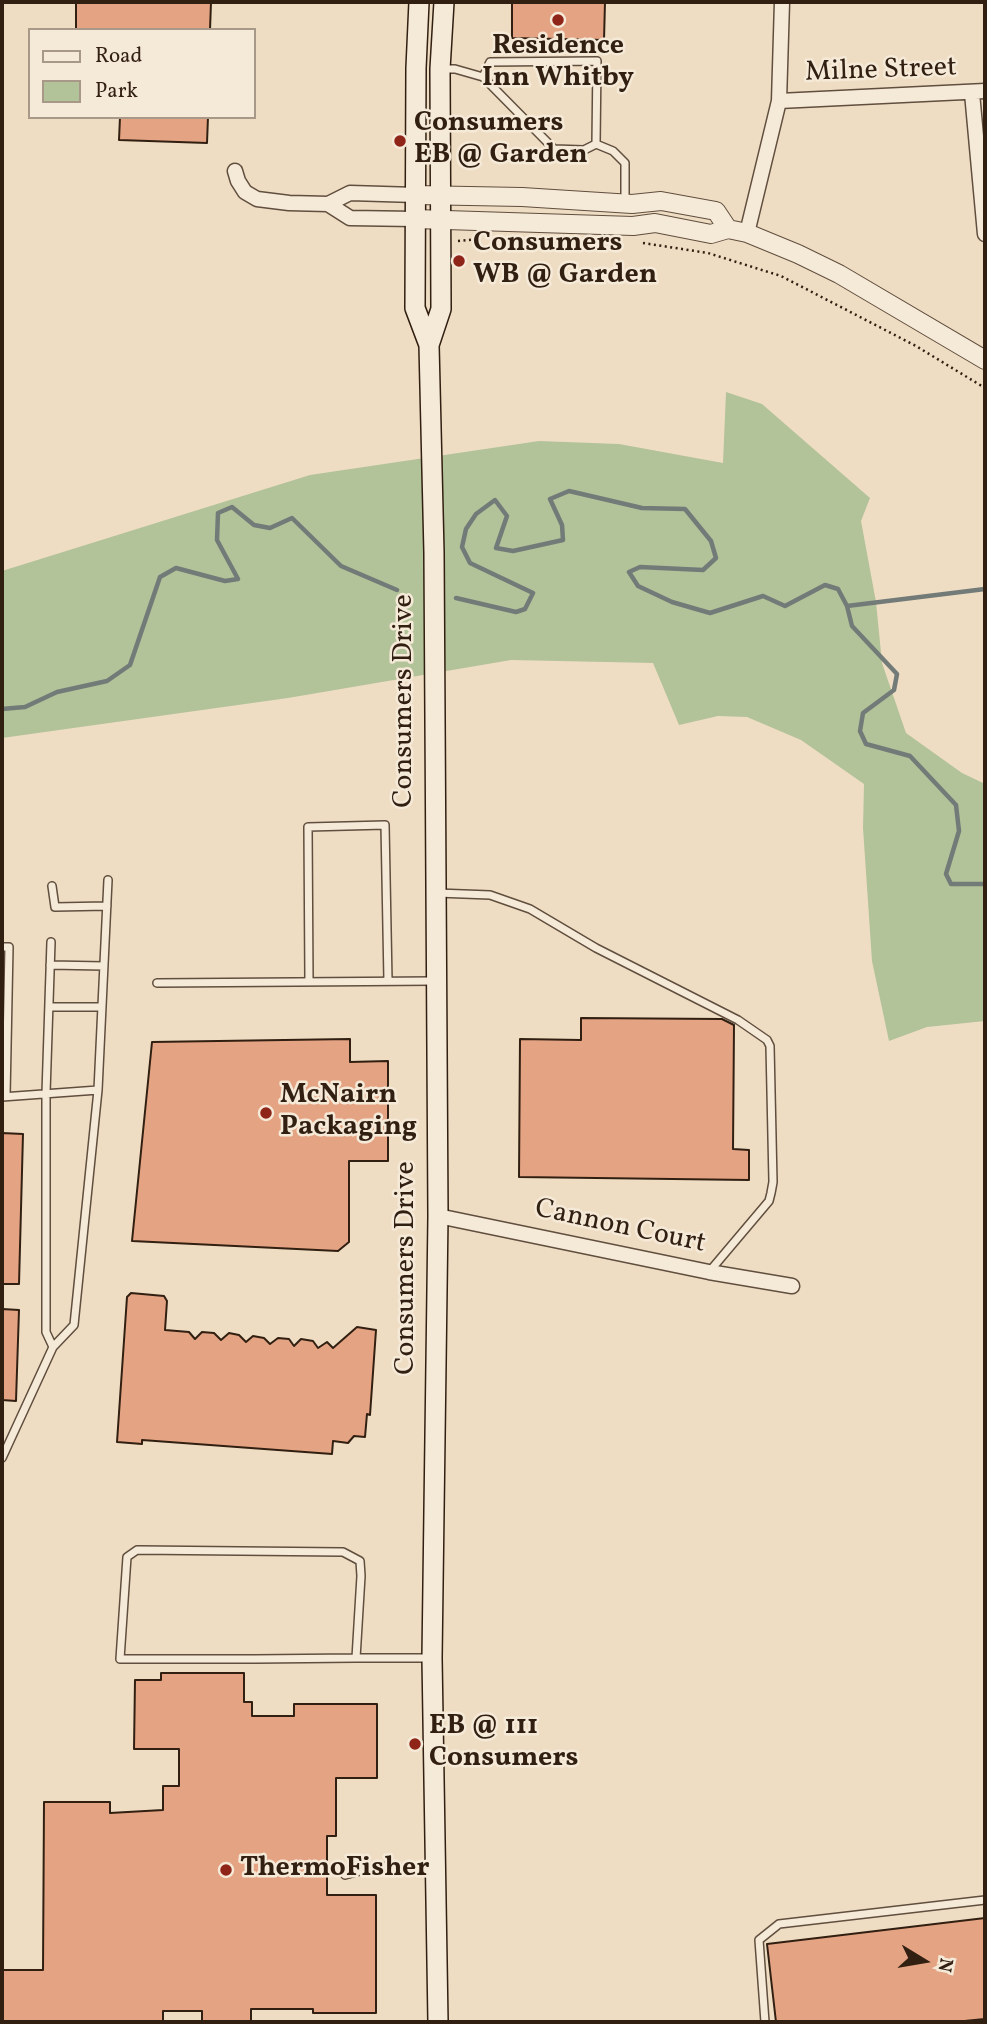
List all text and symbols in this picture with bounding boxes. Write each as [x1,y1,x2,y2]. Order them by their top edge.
marker: Residence Inn Whitby [550,12,566,28]
legend [28,28,256,119]
place label: Residence Inn Whitby [482,31,634,97]
text: Road [95,42,142,71]
street label: Milne Street [805,53,957,91]
text: Park [95,77,138,106]
place label: Consumers EB @ Garden [414,108,588,174]
marker: Consumers EB @ Garden [392,133,408,149]
place label: Consumers WB @ Garden [473,228,657,294]
marker: Consumers WB @ Garden [451,253,467,269]
street label: Consumers Drive [389,594,423,808]
place label: McNairn Packaging [280,1080,417,1146]
marker: McNairn Packaging [258,1105,274,1121]
street label: Consumers Drive [391,1161,425,1375]
street label: Cannon Court [532,1194,708,1262]
place label: EB @ 111 Consumers [429,1711,579,1777]
marker: EB @ 111 Consumers [407,1736,423,1752]
place label: ThermoFisher [240,1853,430,1887]
marker: ThermoFisher [218,1862,234,1878]
north arrow [889,1926,959,1996]
text: N [931,1956,959,1974]

